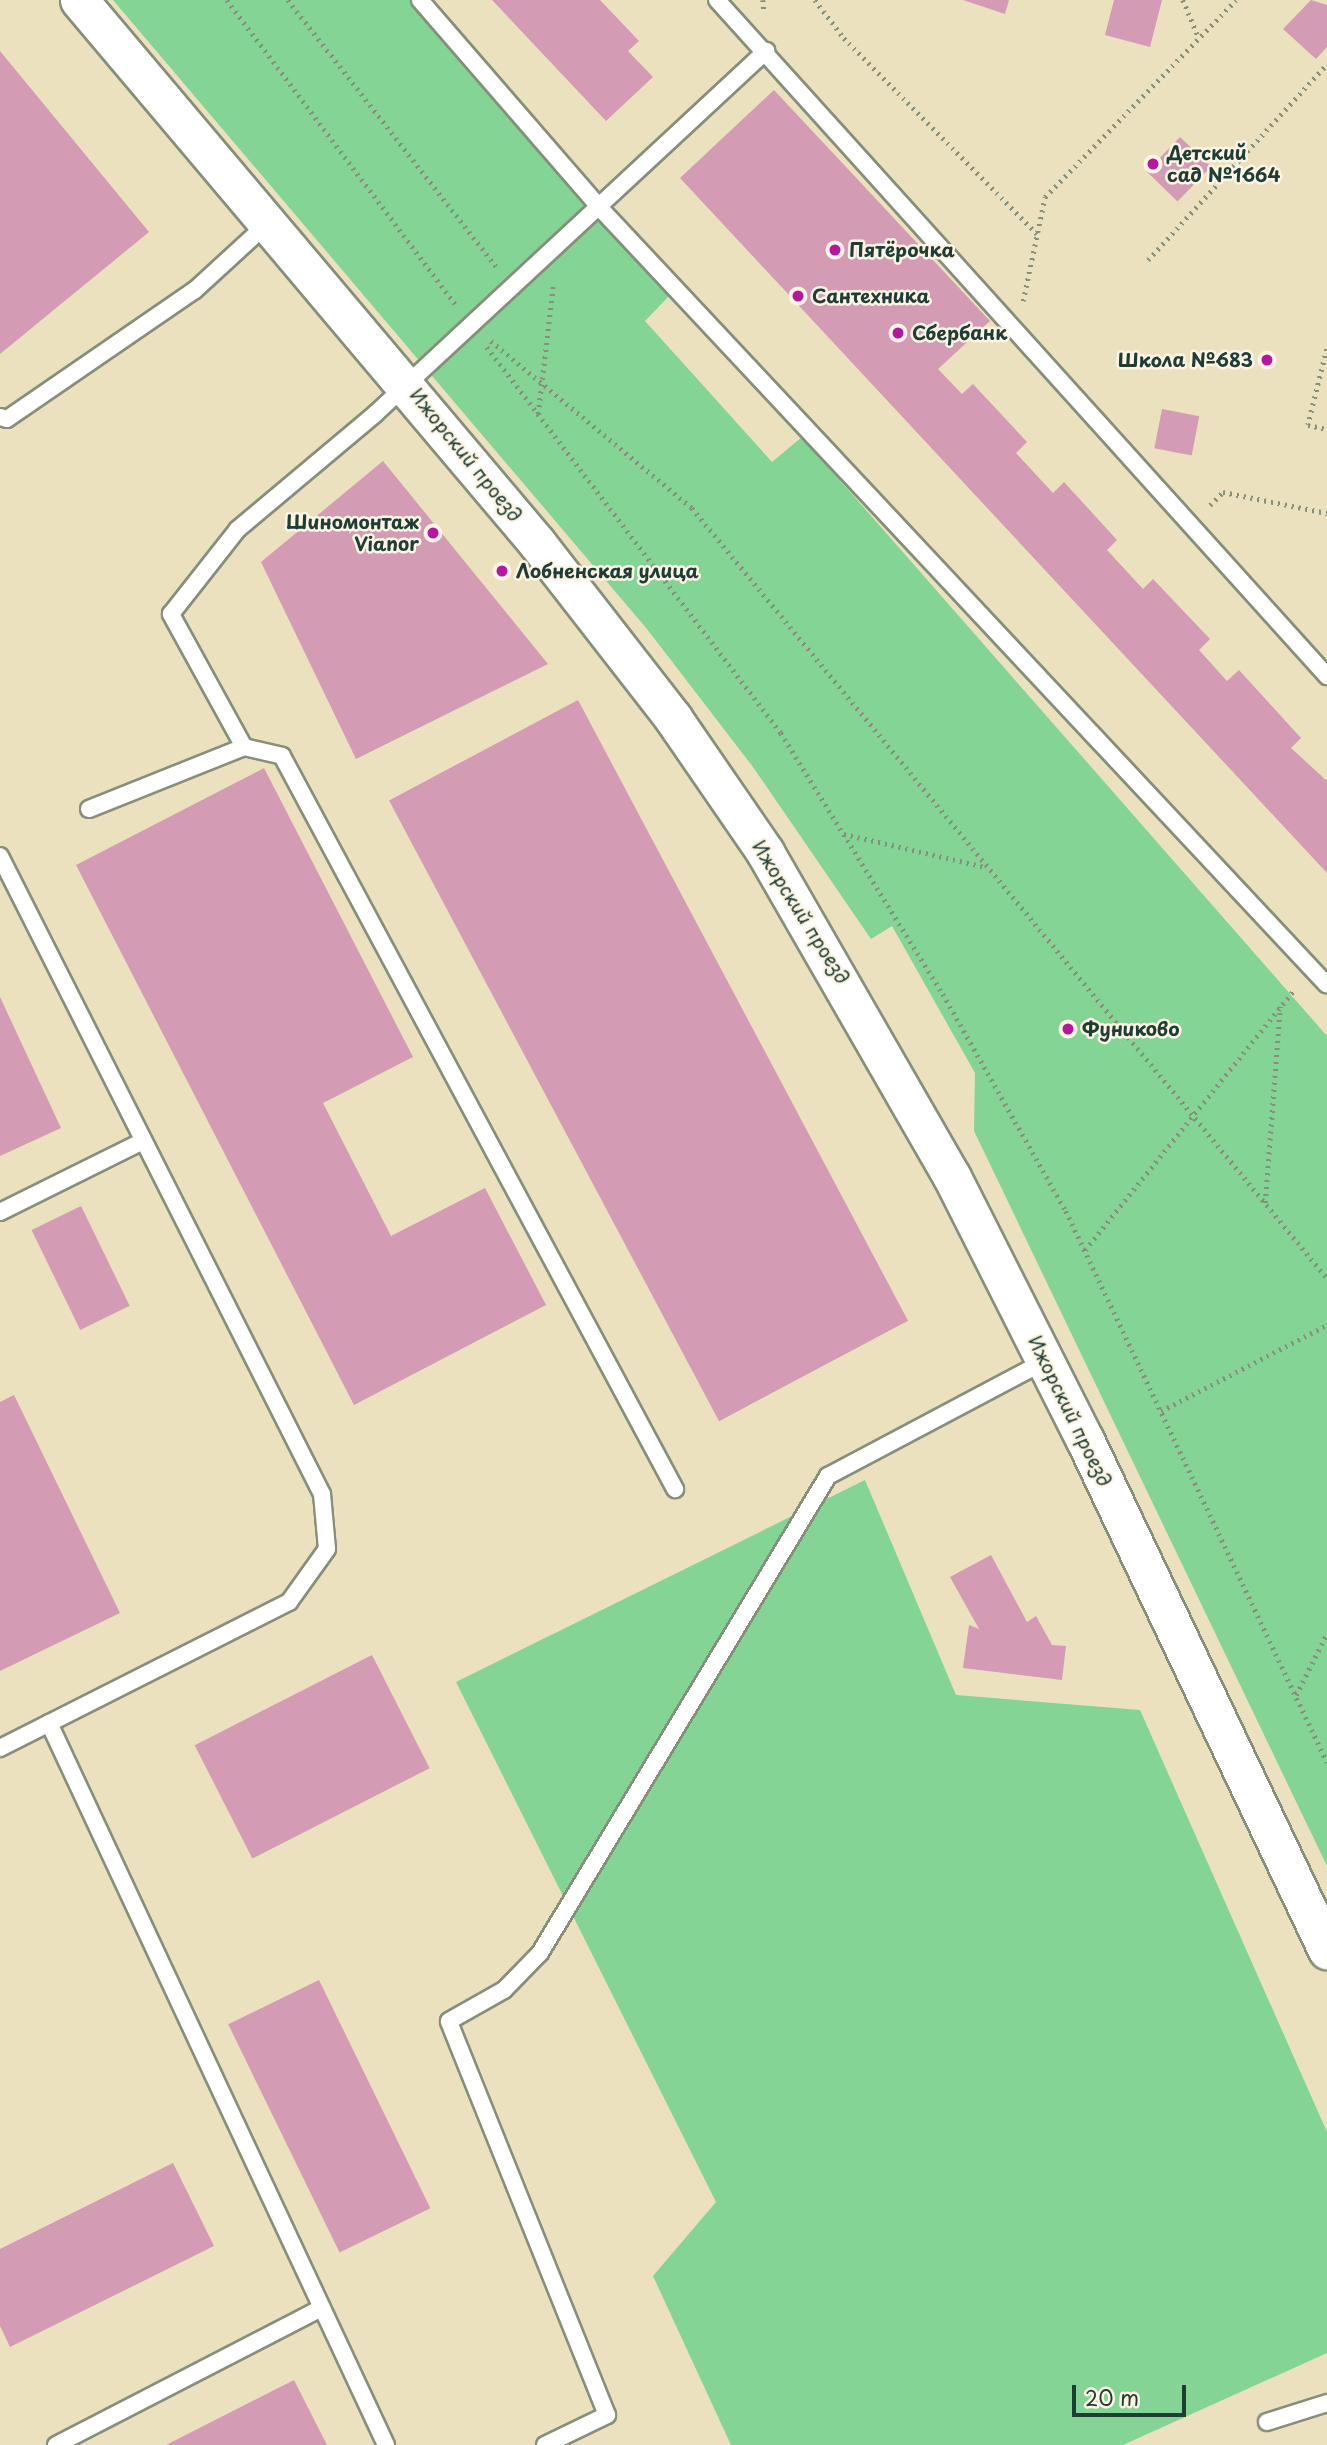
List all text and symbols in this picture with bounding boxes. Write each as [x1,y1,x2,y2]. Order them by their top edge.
place label: Детский сад №1664 [1167,142,1280,186]
marker: Детский сад №1664 [1145,156,1161,172]
place label: Пятёрочка [849,239,955,261]
marker: Пятёрочка [827,242,843,258]
place label: Сантехника [812,285,930,307]
marker: Сантехника [790,288,806,304]
place label: Сбербанк [912,322,1007,344]
marker: Сбербанк [890,325,906,341]
place label: Школа №683 [1117,349,1253,371]
marker: Школа №683 [1259,352,1275,368]
street label: Ижорский проезд [405,384,527,526]
place label: Шиномонтаж Vianor [286,511,419,555]
marker: Шиномонтаж Vianor [425,525,441,541]
place label: Лобненская улица [516,560,700,582]
marker: Лобненская улица [494,563,510,579]
street label: Ижорский проезд [748,836,854,988]
place label: Фуниково [1082,1018,1180,1040]
marker: Фуниково [1060,1021,1076,1037]
street label: Ижорский проезд [1024,1332,1116,1490]
scale bar [1075,2372,1189,2416]
text: 20 m [1085,2381,1139,2413]

